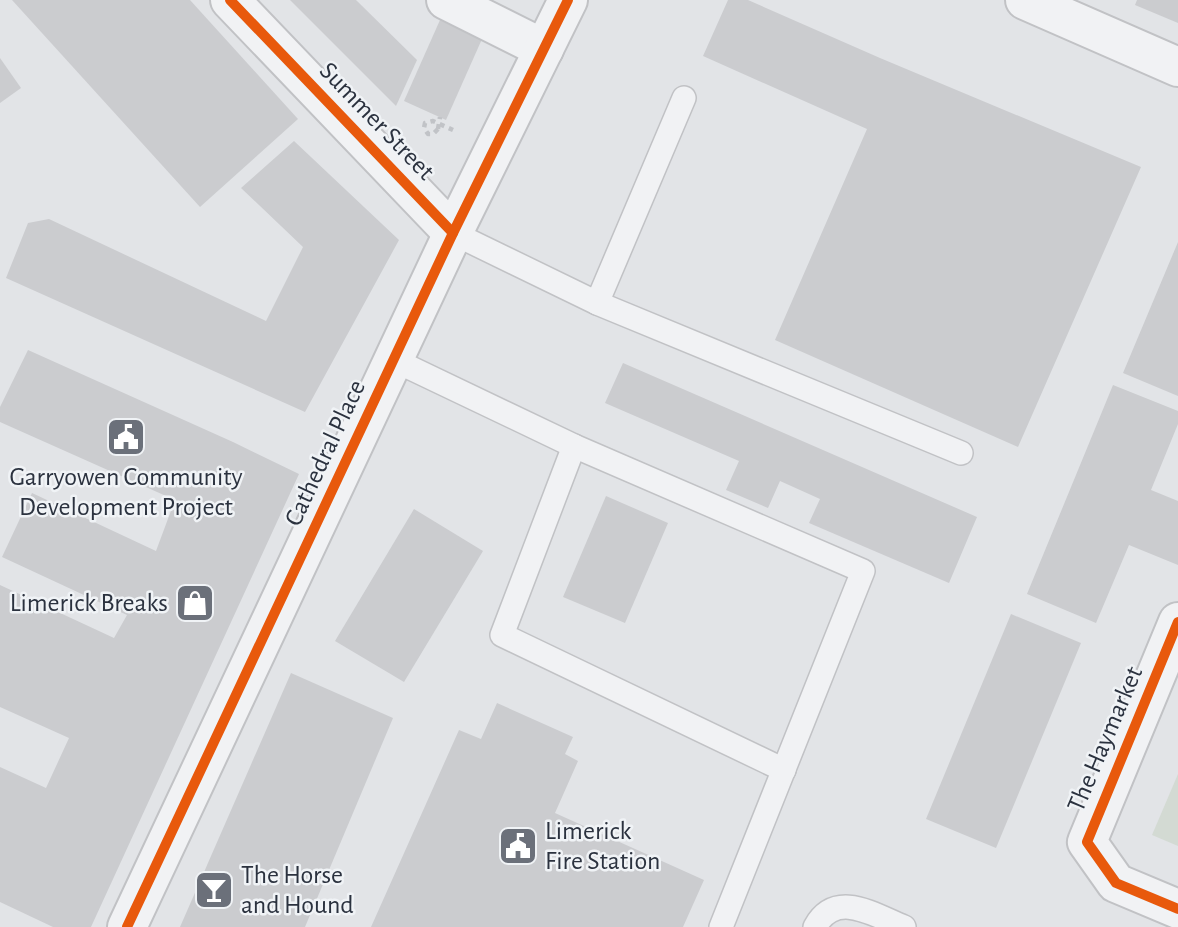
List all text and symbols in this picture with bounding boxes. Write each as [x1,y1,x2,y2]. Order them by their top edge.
street label: Summer Street [315,57,439,185]
street label: Cathedral Place [280,376,370,530]
public building icon: Garryowen Community Development Project [105,416,147,458]
place label: Garryowen Community Development Project [9,464,243,520]
shop icon: Limerick Breaks [174,582,216,624]
place label: Limerick Breaks [10,590,168,616]
street label: The Haymarket [1063,663,1147,815]
place label: Limerick Fire Station [545,818,660,874]
public building icon: Limerick Fire Station [497,825,539,867]
place label: The Horse and Hound [241,862,354,918]
bar icon: The Horse and Hound [193,869,235,911]

